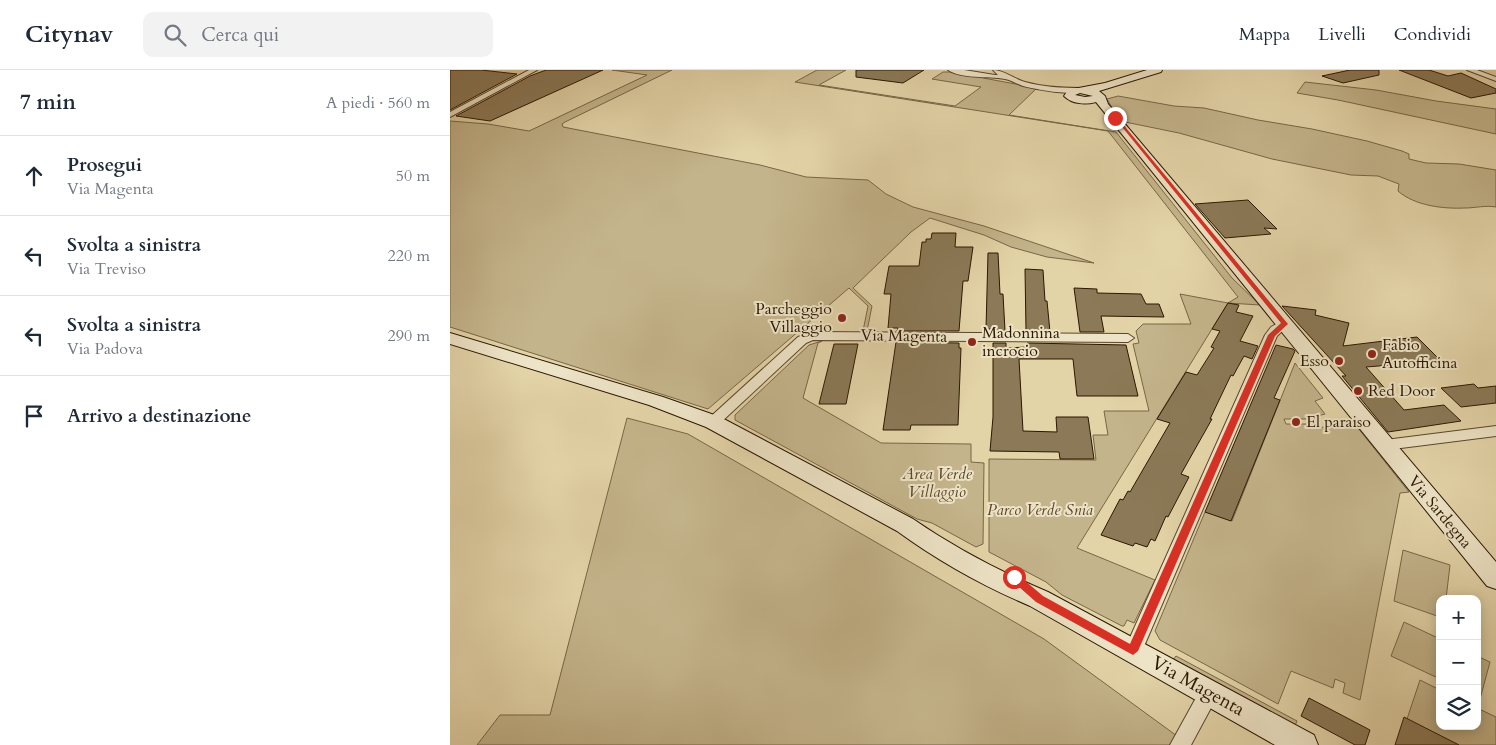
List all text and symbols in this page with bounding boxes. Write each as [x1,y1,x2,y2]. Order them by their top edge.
search box [143,12,493,57]
text: Citynav [25,18,113,51]
icon: search [161,21,189,49]
text: Cerca qui [201,22,279,48]
text: Mappa [1239,22,1290,47]
text: Livelli [1318,22,1366,47]
text: Condividi [1394,22,1471,47]
text: 7 min [20,88,76,117]
text: A piedi · 560 m [326,92,430,114]
route end [1104,107,1127,130]
text: Prosegui [67,152,142,178]
icon: ahead [20,162,48,190]
text: 50 m [396,165,430,187]
text: Via Magenta [67,178,154,200]
text: Svolta a sinistra [67,232,201,258]
icon: left [20,242,48,270]
text: 220 m [388,245,430,267]
text: Via Treviso [67,258,146,280]
place label: Parcheggio Villaggio [755,298,832,338]
text: Svolta a sinistra [67,312,201,338]
marker: Parcheggio Villaggio [836,312,848,324]
icon: left [20,322,48,350]
place label: Madonnina incrocio [982,322,1060,362]
street label: Via Magenta [860,324,948,348]
text: 290 m [388,325,430,347]
place label: Fabio Autofficina [1382,334,1458,374]
marker: Madonnina incrocio [966,336,978,348]
text: Via Padova [67,338,143,360]
marker: Fabio Autofficina [1366,348,1378,360]
place label: Esso [1300,350,1329,372]
marker: Esso [1333,355,1345,367]
place label: Red Door [1368,380,1435,402]
marker: Red Door [1352,385,1364,397]
icon: arrive [20,402,48,430]
text: Arrivo a destinazione [67,403,251,429]
place label: El paraiso [1306,411,1371,433]
marker: El paraiso [1290,416,1302,428]
park label: Area Verde Villaggio [901,463,973,503]
street label: Via Sardegna [1403,471,1477,553]
park label: Parco Verde Snia [987,499,1093,521]
route start [1003,566,1026,589]
map controls [1436,595,1481,730]
button: + [1436,595,1481,640]
button: − [1436,640,1481,685]
street label: Via Magenta [1147,650,1249,722]
button: layers [1436,685,1481,730]

